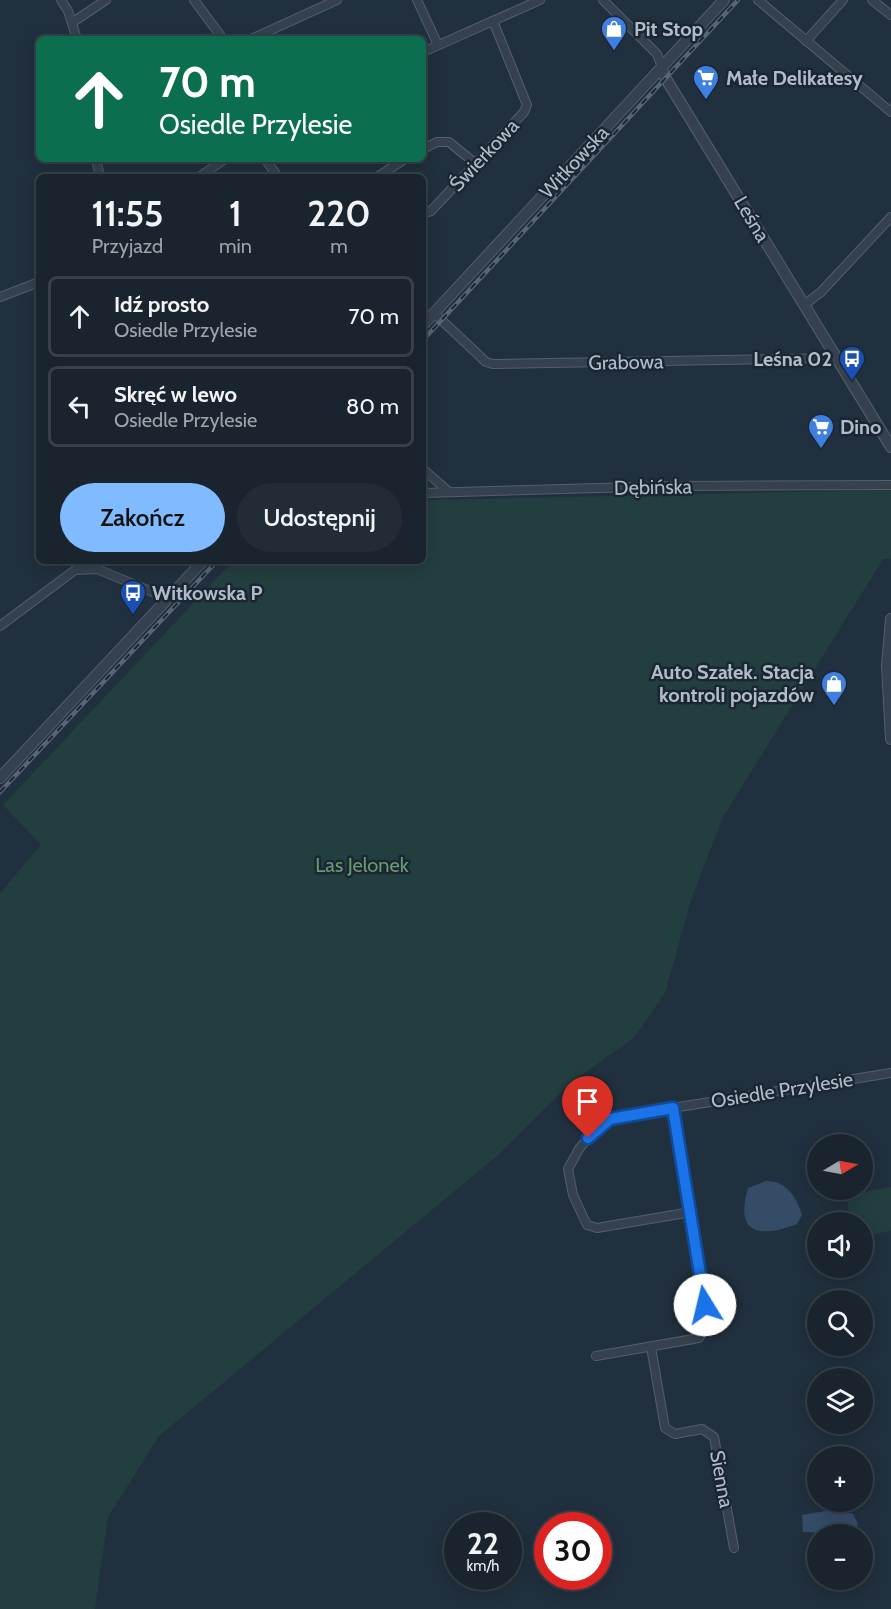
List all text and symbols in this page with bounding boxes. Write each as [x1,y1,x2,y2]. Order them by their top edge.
shop icon: Pit Stop [599,14,629,52]
place label: Pit Stop [634,17,703,41]
text: 70 m [159,56,256,108]
icon: ahead [60,60,138,138]
supermarket icon: Małe Delikatesy [691,63,721,101]
place label: Małe Delikatesy [726,66,863,90]
text: Osiedle Przylesie [159,108,352,141]
street label: Świerkowa [444,113,524,196]
street label: Witkowska [534,120,614,203]
text: 11:55 [91,191,163,235]
text: 1 [229,191,242,235]
text: 220 [307,191,371,235]
street label: Leśna [729,192,775,247]
text: Przyjazd [92,234,163,258]
text: min [219,234,252,258]
text: m [330,234,348,258]
text: Idź prosto [114,291,209,318]
icon: ahead [63,300,96,333]
text: 70 m [349,303,399,330]
text: Osiedle Przylesie [114,318,257,342]
bus stop icon: Leśna 02 [837,344,867,382]
place label: Leśna 02 [753,347,832,371]
street label: Grabowa [588,349,664,375]
text: Skręć w lewo [114,381,237,408]
icon: left [63,390,96,423]
text: 80 m [346,393,399,420]
text: Osiedle Przylesie [114,408,257,432]
supermarket icon: Dino [806,412,836,450]
place label: Dino [840,415,881,439]
street label: Dębińska [614,474,693,500]
button: Zakończ [60,483,225,552]
button: Udostępnij [237,483,402,552]
bus stop icon: Witkowska P [118,578,148,616]
place label: Witkowska P [152,581,262,605]
place label: Auto Szałek. Stacja kontroli pojazdów [651,660,814,707]
shop icon: Auto Szałek. Stacja kontroli pojazdów [819,669,849,707]
park label: Las Jelonek [315,853,409,877]
street label: Osiedle Przylesie [709,1067,855,1113]
pin [562,1076,613,1138]
icon: arrive [571,1085,604,1118]
north arrow [807,1134,873,1200]
map controls [807,1134,873,1590]
button: sound [807,1212,873,1278]
position arrow [673,1273,737,1337]
button: search [807,1290,873,1356]
button: layers [807,1368,873,1434]
button: + [807,1446,873,1512]
street label: Sienna [705,1448,739,1510]
speed limit sign: 30 [534,1512,612,1590]
button: − [807,1524,873,1590]
text: 22 [467,1525,499,1562]
text: km/h [467,1557,499,1575]

